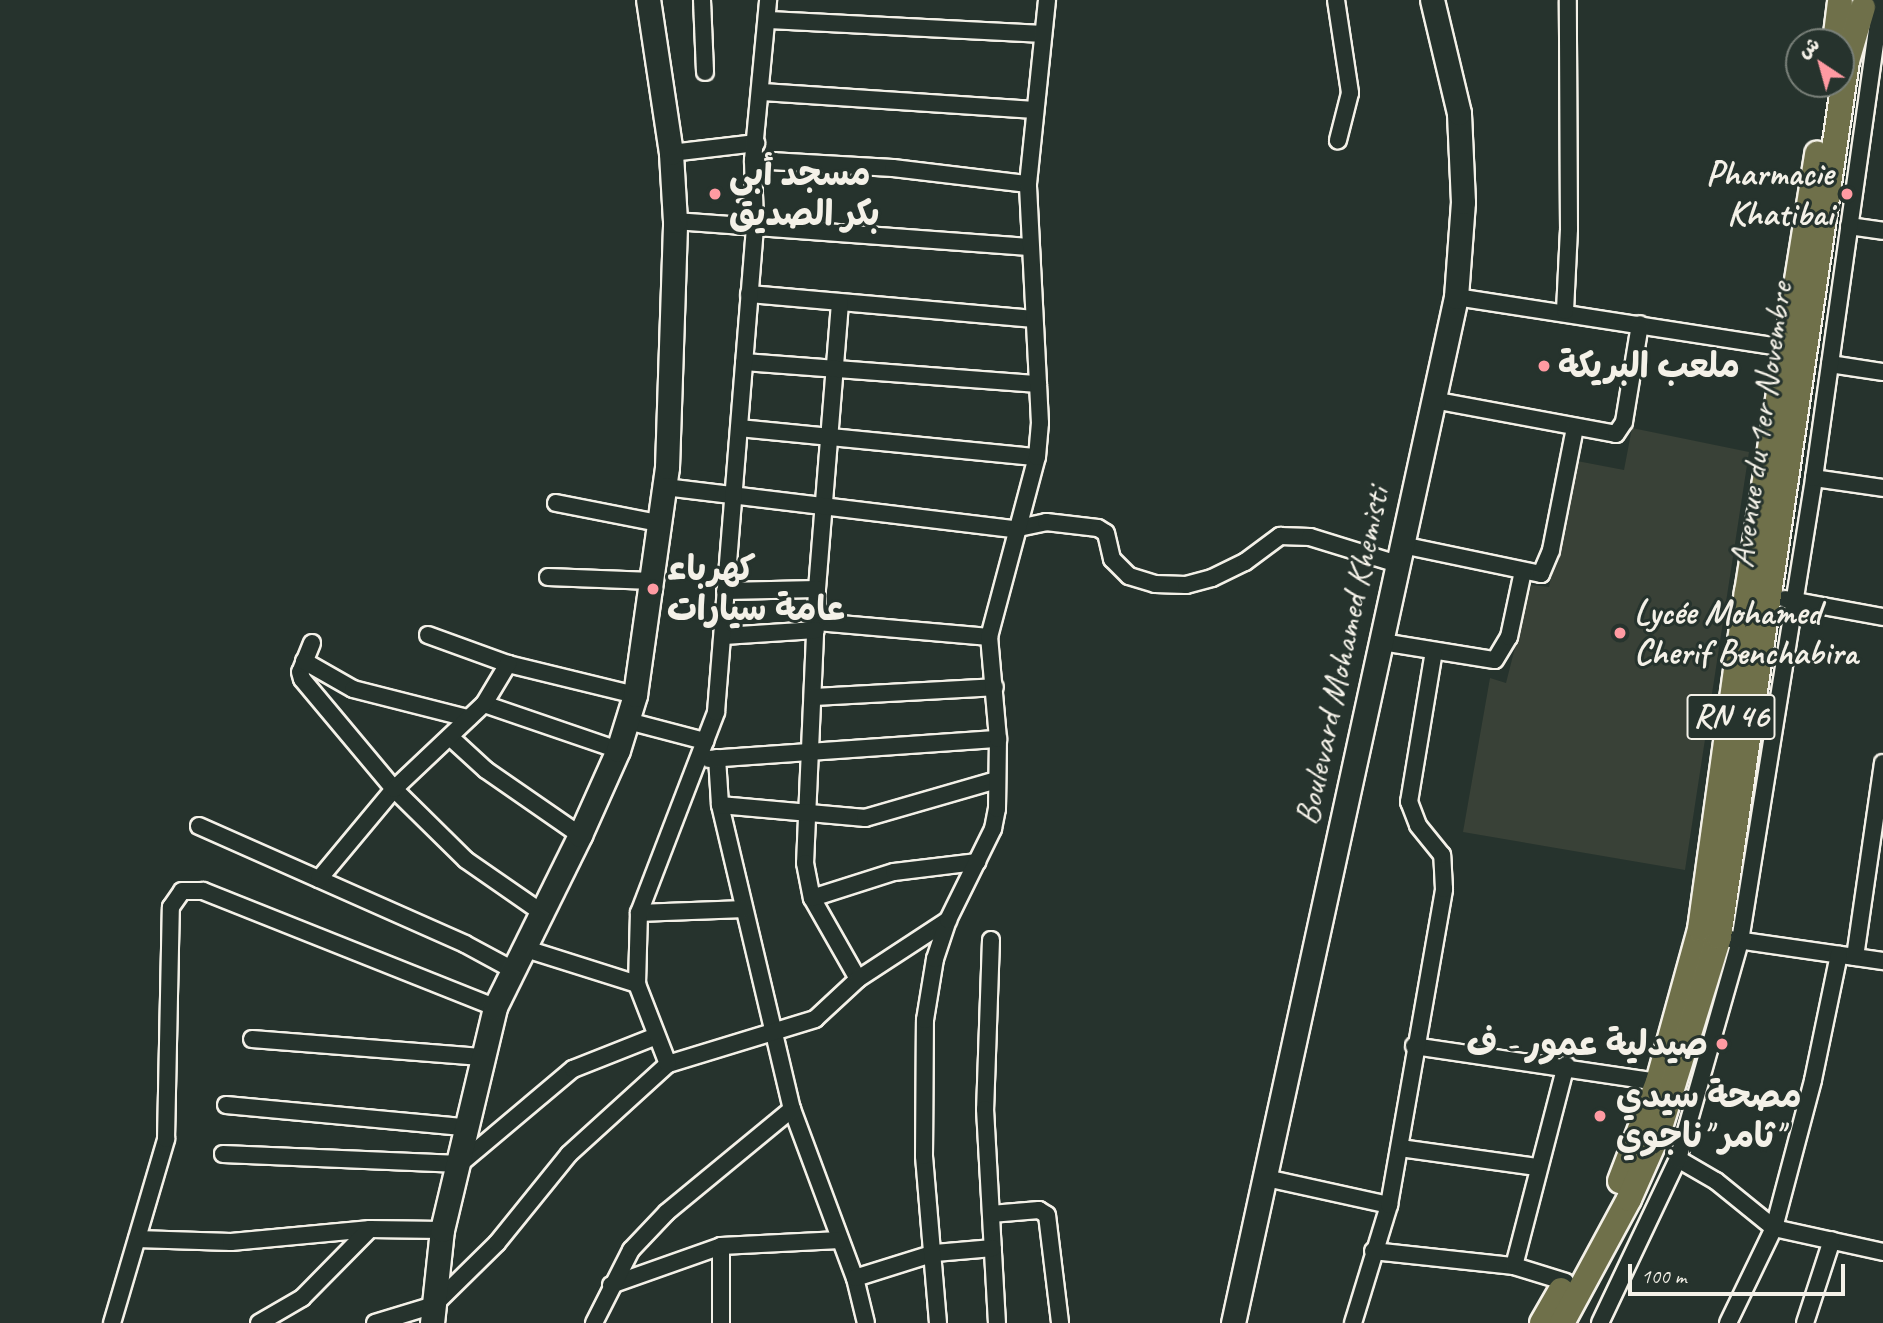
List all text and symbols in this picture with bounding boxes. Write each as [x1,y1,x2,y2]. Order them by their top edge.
north arrow [1785,28,1855,98]
text: ش [1793,32,1824,63]
place label: مسجد أبي بكر الصديق [729,153,880,235]
place label: Pharmacie Khatibai [1706,153,1833,235]
marker: مسجد أبي بكر الصديق [707,186,723,202]
marker: Pharmacie Khatibai [1839,186,1855,202]
street label: Avenue du 1er Novembre [1720,279,1802,571]
place label: ملعب البريكة [1558,345,1740,387]
marker: ملعب البريكة [1536,358,1552,374]
street label: Boulevard Mohamed Khemisti [1285,481,1399,831]
place label: كهرباء عامة سيارات [667,548,845,630]
marker: كهرباء عامة سيارات [645,581,661,597]
place label: Lycée Mohamed Cherif Benchabira [1634,592,1857,674]
marker: Lycée Mohamed Cherif Benchabira [1612,625,1628,641]
road number: RN 46 [1686,688,1776,746]
place label: صيدلية عمور - ف [1467,1023,1708,1065]
marker: صيدلية عمور - ف [1714,1036,1730,1052]
place label: مصحة سيدي ثامر "ناجوي" [1616,1075,1802,1157]
marker: مصحة سيدي ثامر "ناجوي" [1590,1106,1610,1126]
scale bar [1631,1250,1848,1294]
text: 100 m [1641,1263,1686,1289]

